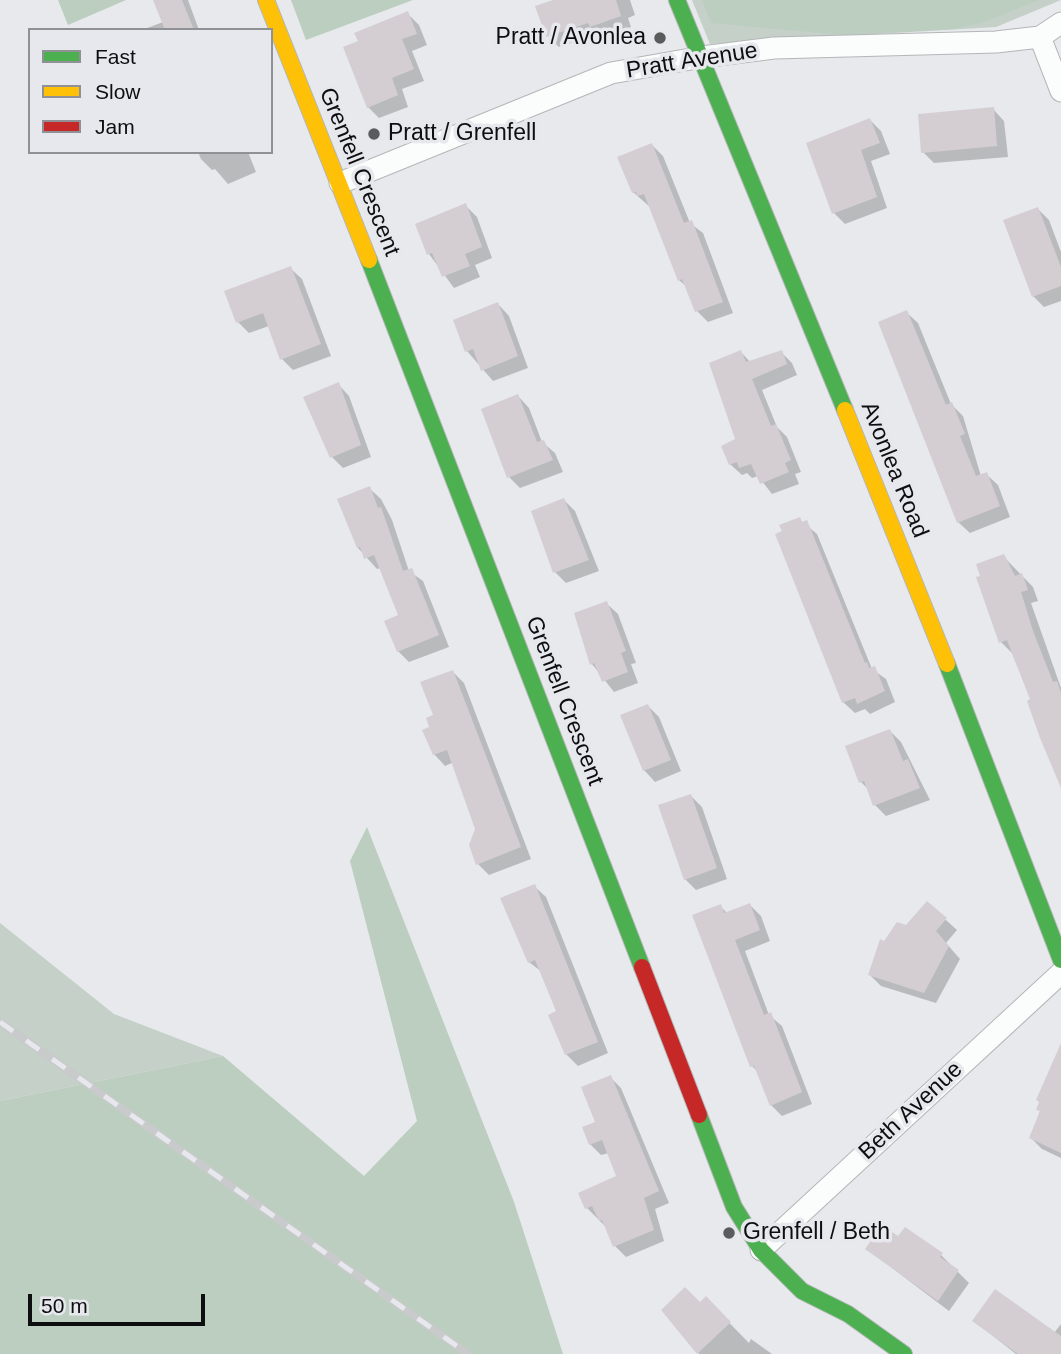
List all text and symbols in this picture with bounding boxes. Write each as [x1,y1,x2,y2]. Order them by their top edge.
place label: Pratt / Avonlea [496,24,646,52]
legend [28,28,273,154]
marker: Pratt / Avonlea [652,30,668,46]
street label: Pratt Avenue [624,37,760,85]
text: Fast [95,45,136,68]
text: Slow [95,80,141,103]
street label: Grenfell Crescent [313,84,405,260]
text: Jam [95,115,135,138]
place label: Pratt / Grenfell [388,120,536,148]
marker: Pratt / Grenfell [366,126,382,142]
street label: Avonlea Road [854,398,934,542]
street label: Grenfell Crescent [519,613,609,789]
street label: Beth Avenue [854,1056,968,1166]
place label: Grenfell / Beth [743,1219,890,1247]
marker: Grenfell / Beth [721,1225,737,1241]
scale bar [32,1280,208,1324]
text: 50 m [41,1294,88,1317]

